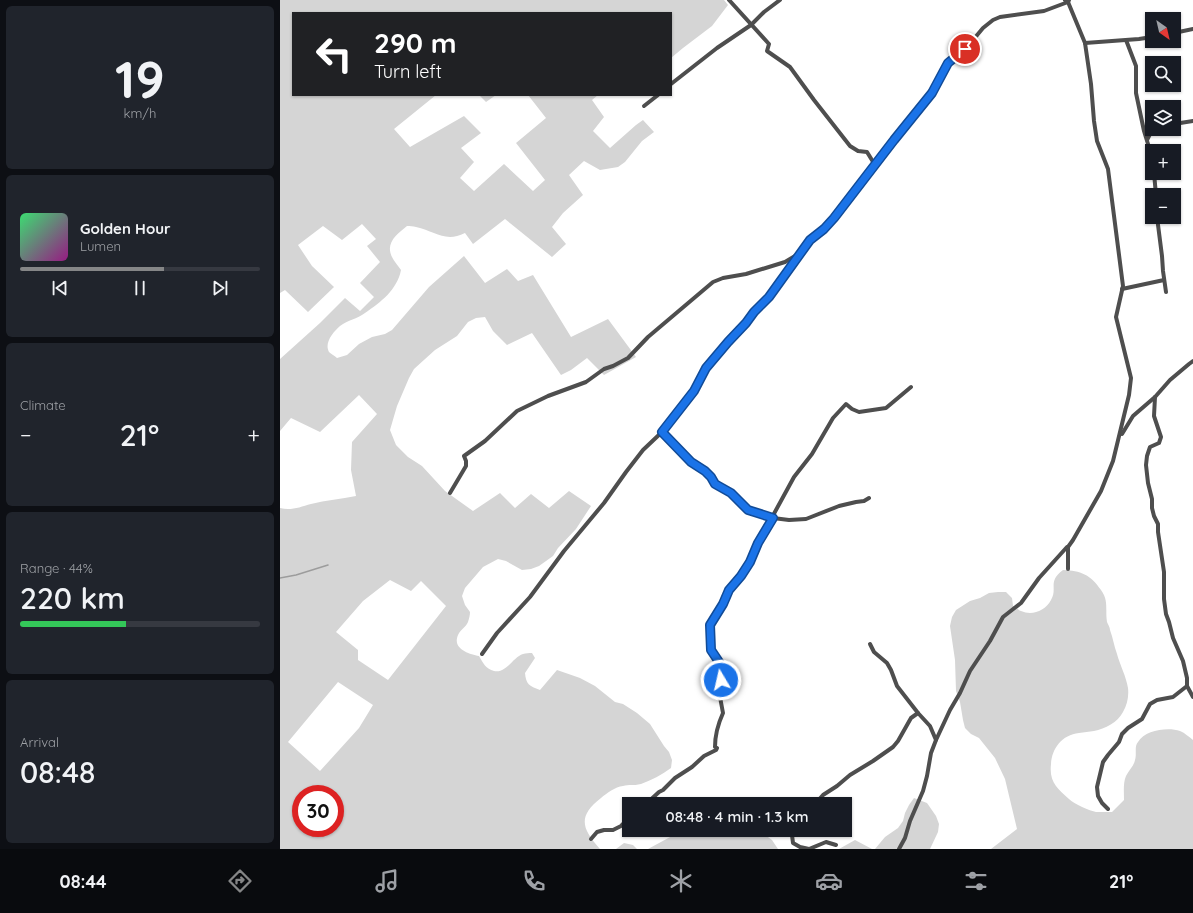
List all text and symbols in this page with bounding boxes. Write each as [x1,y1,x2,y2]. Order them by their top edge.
north arrow [1145,12,1181,48]
map controls [1145,12,1181,224]
text: 290 m [374,25,457,60]
icon: left [308,28,360,80]
pin [948,32,982,66]
icon: arrive [954,38,976,60]
text: 19 [115,46,165,111]
button: search [1145,56,1181,92]
text: Turn left [374,60,442,83]
button: layers [1145,100,1181,136]
text: km/h [124,105,156,121]
button: + [1145,144,1181,180]
button: − [1145,188,1181,224]
text: Golden Hour [80,219,171,238]
text: Lumen [80,238,121,254]
icon: previous [49,277,71,299]
icon: pause [129,277,151,299]
icon: next [209,277,231,299]
text: Climate [20,397,66,413]
text: 21° [120,416,159,454]
text: − [20,421,31,449]
text: + [248,421,260,449]
text: Range · 44% [20,560,93,576]
text: 220 km [20,579,125,617]
position arrow [700,659,742,701]
text: Arrival [20,734,59,750]
text: 08:48 [20,753,95,791]
speed limit sign: 30 [292,785,344,837]
text: 08:48 · 4 min · 1.3 km [666,807,808,826]
icon: directions [226,867,254,895]
icon: music [373,867,401,895]
icon: phone [520,867,548,895]
icon: climate [667,867,695,895]
icon: car [815,867,843,895]
icon: filters [962,867,990,895]
text: 08:44 [60,870,107,893]
text: 21° [1109,870,1133,893]

